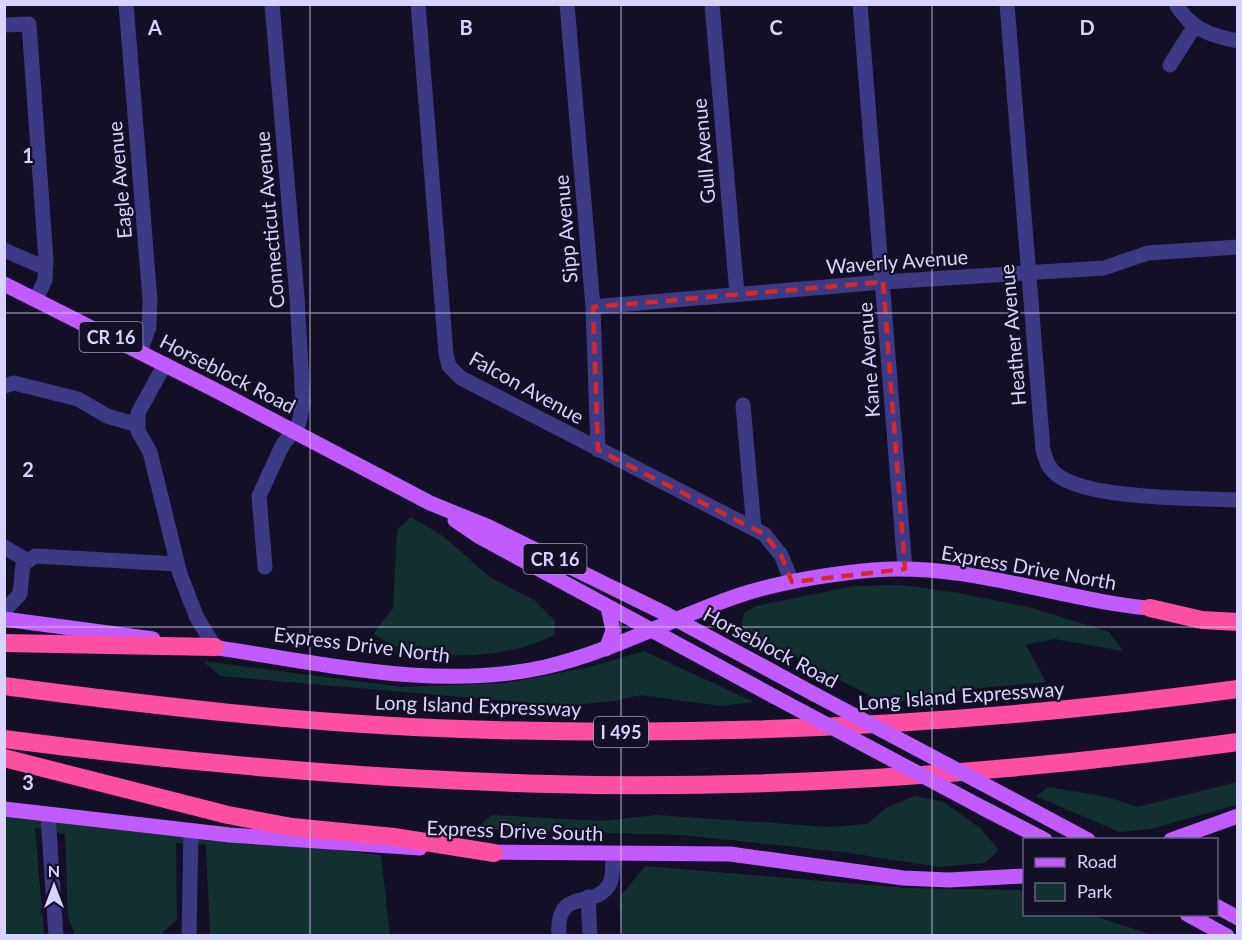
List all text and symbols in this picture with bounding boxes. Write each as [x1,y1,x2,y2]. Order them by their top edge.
text: A [147,15,162,39]
text: B [459,15,473,39]
text: C [769,15,783,39]
text: D [1079,15,1095,39]
street label: Gull Avenue [686,97,720,205]
street label: Eagle Avenue [102,120,136,240]
street label: Connecticut Avenue [249,130,289,310]
text: 1 [22,143,34,167]
street label: Sipp Avenue [548,174,582,284]
street label: Waverly Avenue [825,244,969,278]
street label: Heather Avenue [994,263,1030,407]
street label: Kane Avenue [852,302,884,418]
road number: CR 16 [80,322,142,352]
street label: Horseblock Road [156,328,300,418]
street label: Falcon Avenue [466,346,588,428]
text: 2 [22,457,34,481]
street label: Express Drive North [940,540,1118,594]
road number: CR 16 [524,544,586,574]
street label: Horseblock Road [699,601,843,693]
street label: Express Drive North [273,621,451,667]
street label: Long Island Expressway [857,676,1066,714]
street label: Long Island Expressway [374,689,582,721]
road number: I 495 [594,717,648,747]
text: 3 [22,770,34,794]
street label: Express Drive South [426,815,604,845]
legend [1023,838,1218,916]
text: Road [1077,850,1117,872]
north arrow [24,856,84,916]
text: N [48,861,60,880]
text: Park [1077,880,1113,902]

